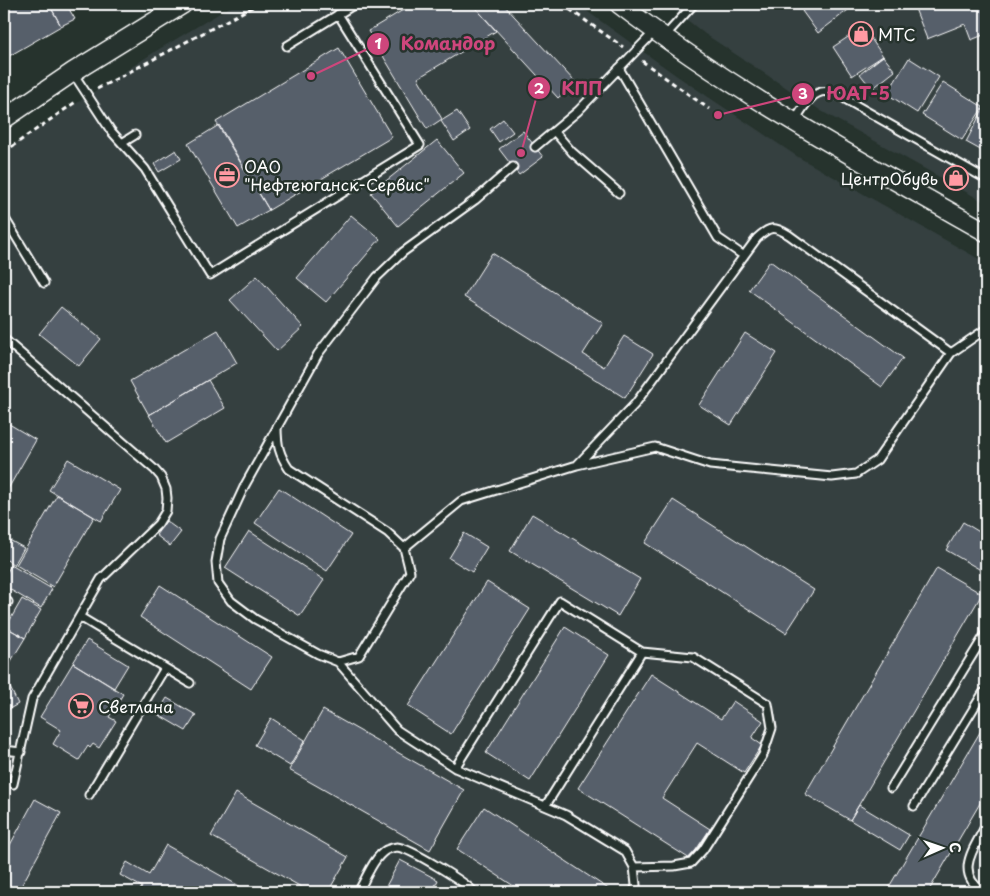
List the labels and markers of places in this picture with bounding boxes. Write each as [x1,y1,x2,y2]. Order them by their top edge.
shop icon: МТС [848,21,874,47]
place label: МТС [878,22,916,46]
callout: Командор [366,27,505,60]
callout: КПП [527,72,613,105]
callout: ЮАТ-5 [791,77,900,110]
place label: ОАО "Нефтеюганск-Сервис" [244,154,430,196]
office icon: ОАО "Нефтеюганск-Сервис" [214,162,240,188]
shop icon: ЦентрОбувь [943,165,969,191]
place label: ЦентрОбувь [841,166,938,190]
supermarket icon: Светлана [68,693,94,719]
place label: Светлана [98,694,173,718]

